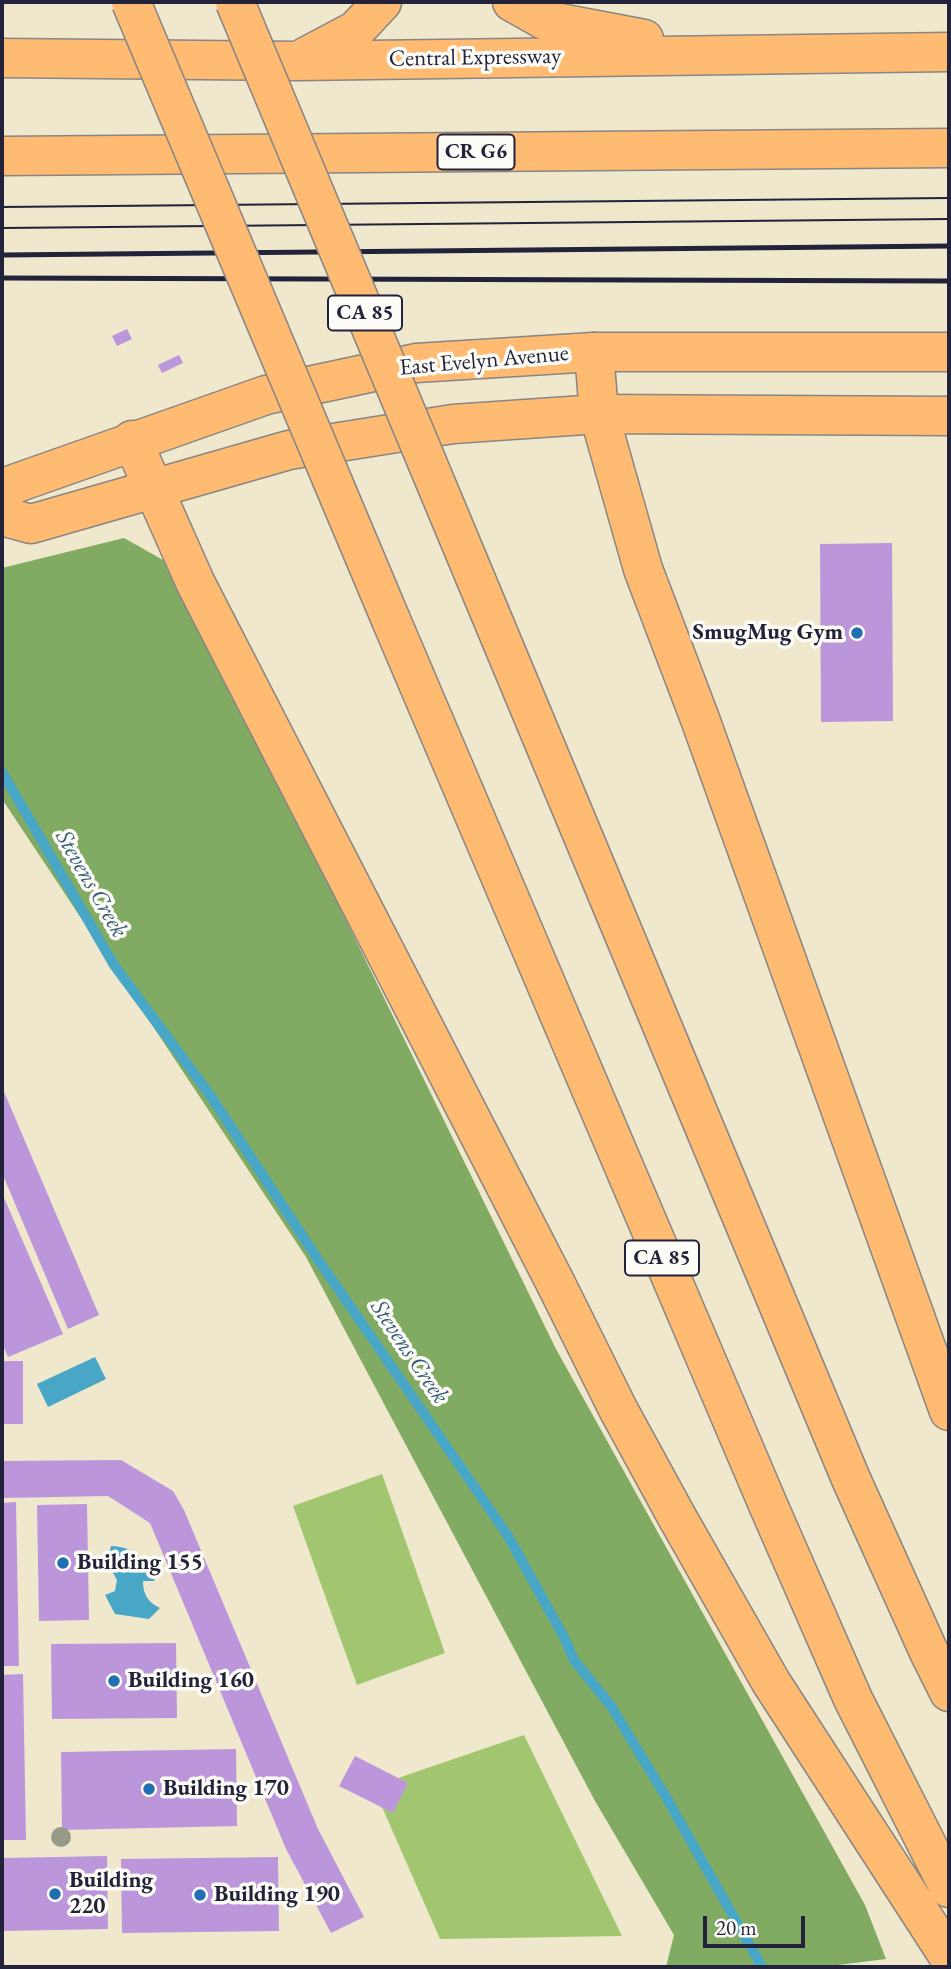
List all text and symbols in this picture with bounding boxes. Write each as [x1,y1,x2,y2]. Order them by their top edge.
street label: Central Expressway [389,43,561,73]
road number: CR G6 [438,134,514,170]
road number: CA 85 [328,296,402,330]
street label: East Evelyn Avenue [398,340,570,382]
place label: SmugMug Gym [693,619,843,647]
marker: SmugMug Gym [849,625,865,641]
water label: Stevens Creek [49,825,133,943]
road number: CA 85 [625,1240,699,1276]
water label: Stevens Creek [364,1294,454,1410]
place label: Building 155 [77,1549,203,1577]
marker: Building 155 [55,1555,71,1571]
place label: Building 160 [128,1667,254,1695]
marker: Building 160 [106,1673,122,1689]
place label: Building 170 [163,1775,289,1803]
marker: Building 170 [141,1781,157,1797]
place label: Building 220 [69,1867,153,1921]
place label: Building 190 [214,1881,340,1909]
marker: Building 220 [47,1886,63,1902]
marker: Building 190 [192,1887,208,1903]
scale bar [706,1902,808,1946]
text: 20 m [716,1914,757,1941]

